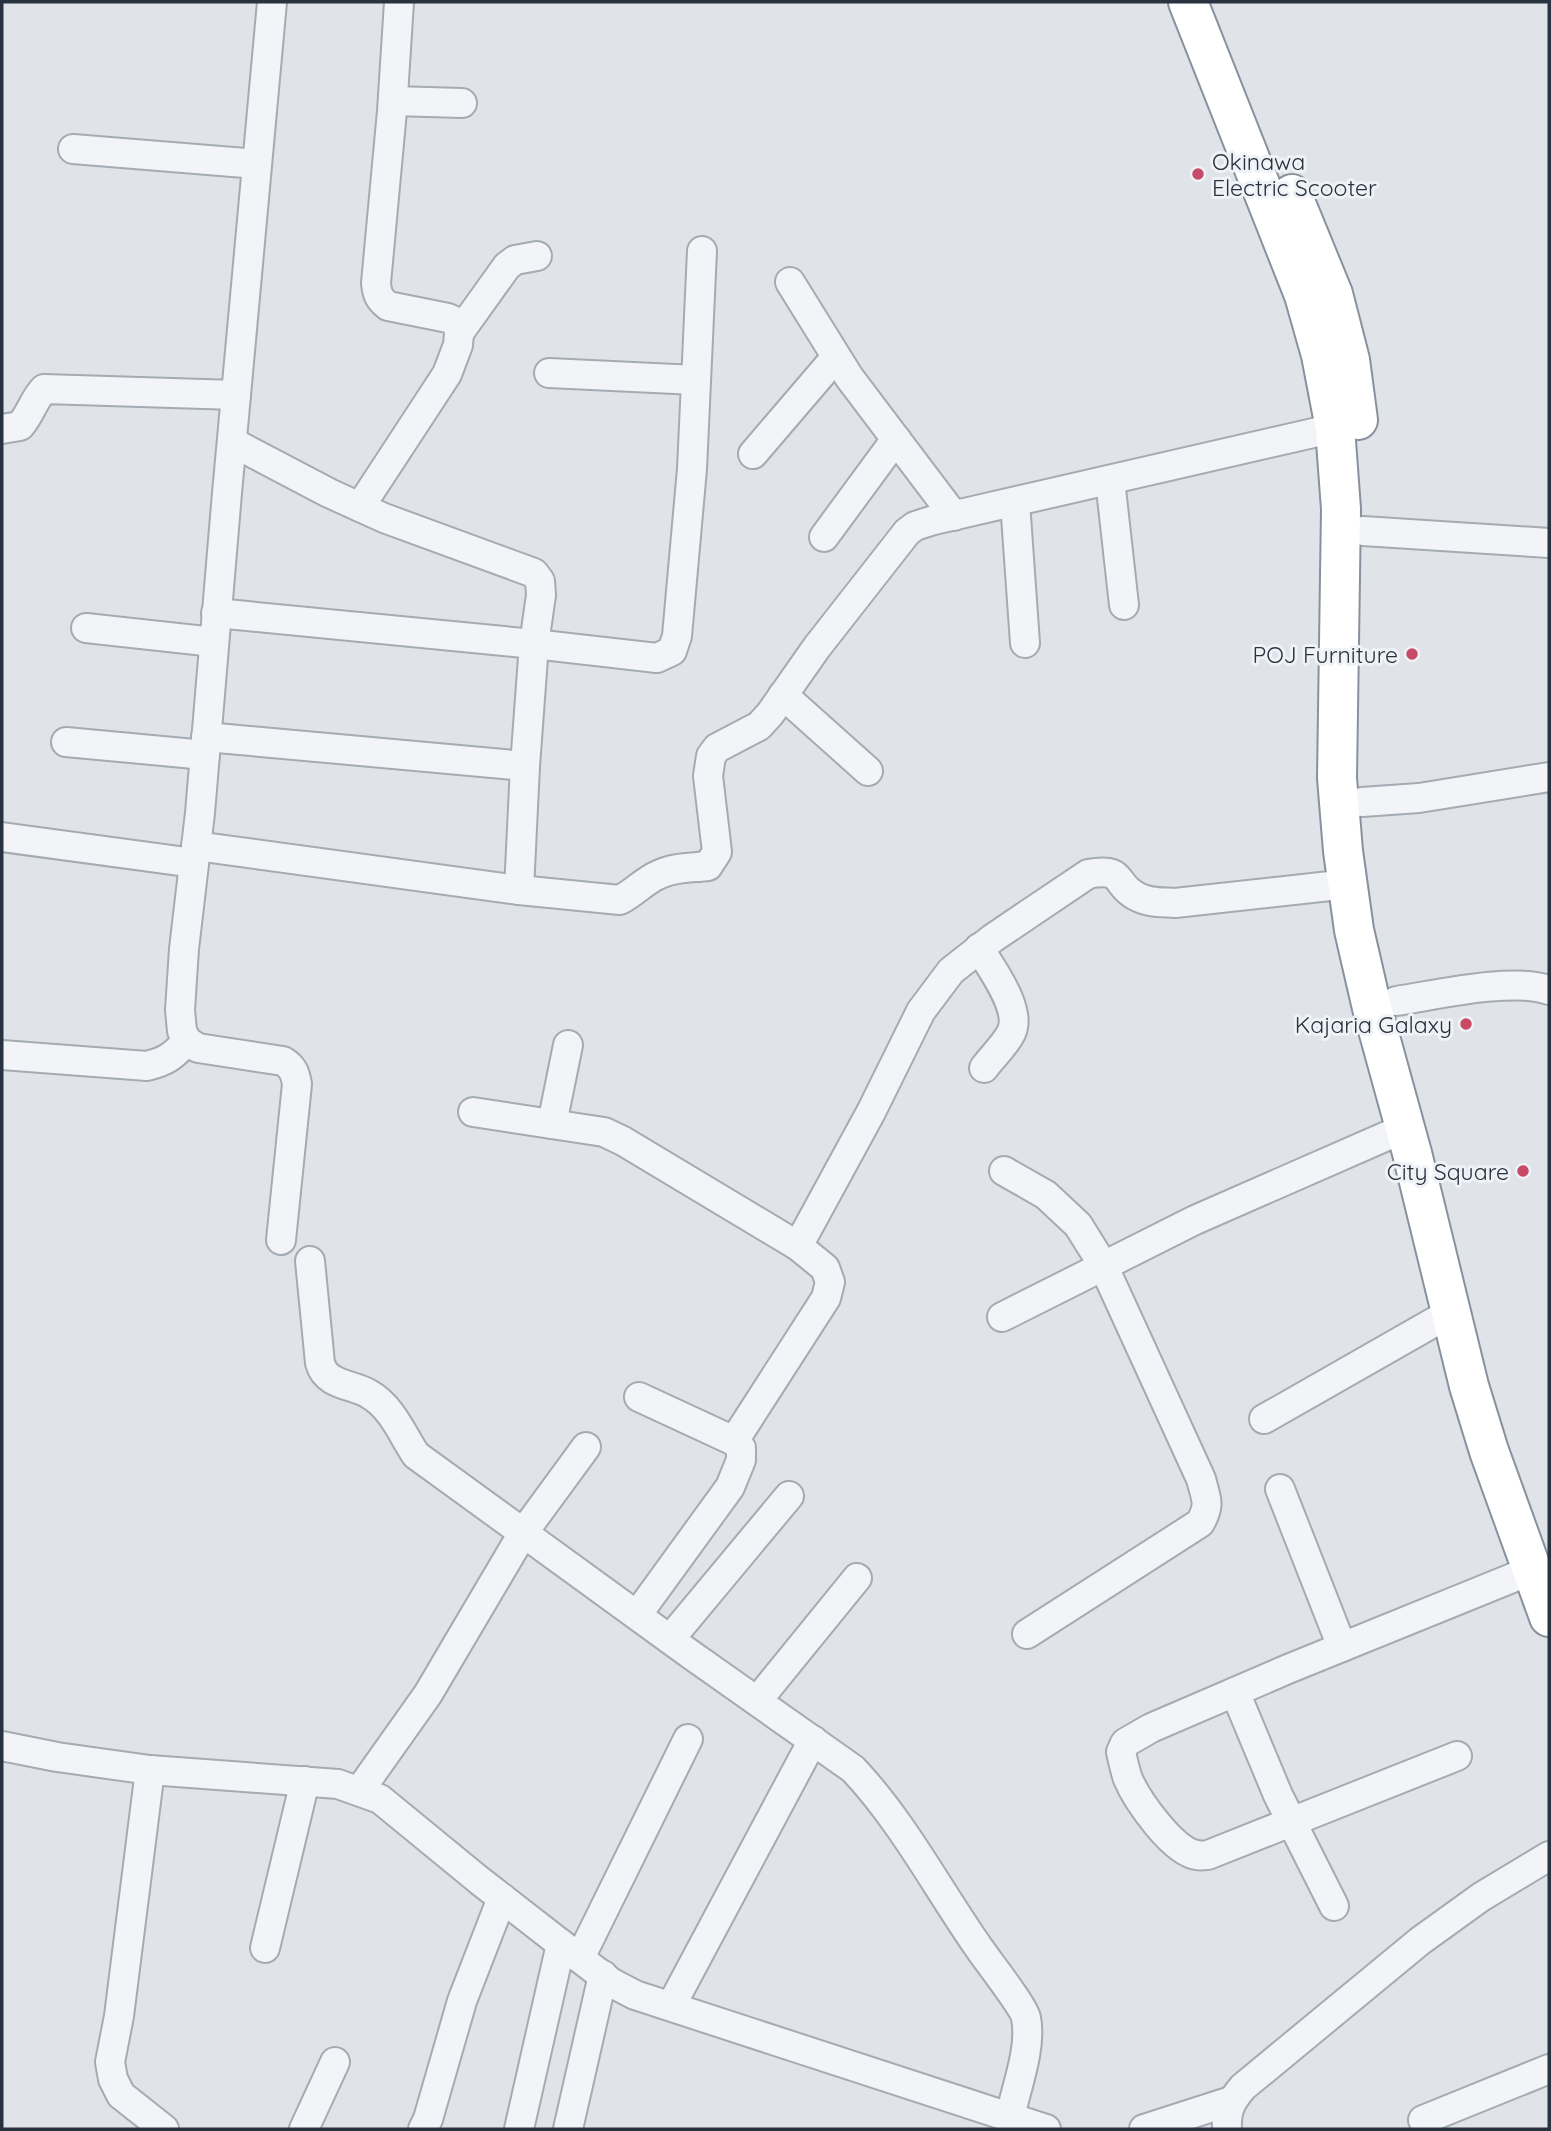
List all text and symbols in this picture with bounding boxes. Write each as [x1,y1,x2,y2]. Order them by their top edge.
place label: Okinawa Electric Scooter [1212,147,1377,202]
marker: Okinawa Electric Scooter [1190,166,1206,182]
place label: POJ Furniture [1253,640,1398,669]
marker: POJ Furniture [1404,646,1420,662]
place label: Kajaria Galaxy [1295,1010,1452,1039]
marker: Kajaria Galaxy [1458,1016,1474,1032]
place label: City Square [1387,1157,1509,1186]
marker: City Square [1515,1163,1531,1179]

